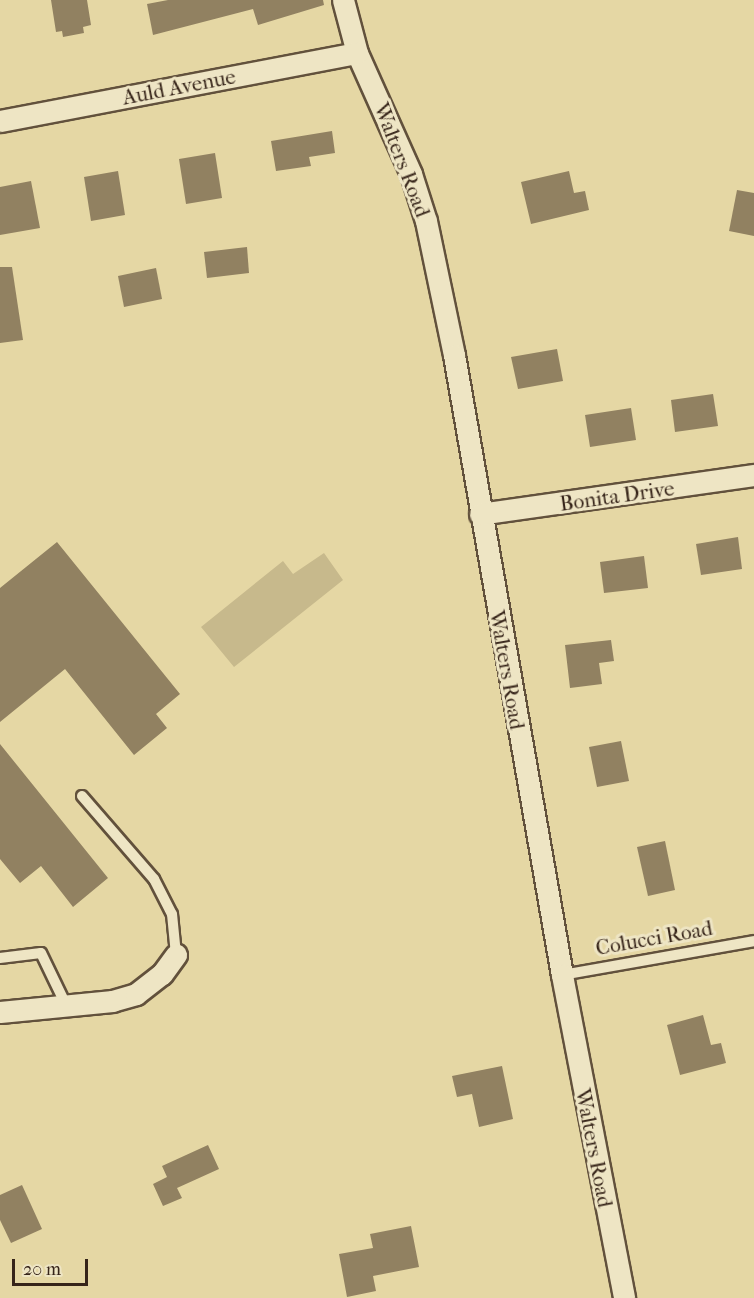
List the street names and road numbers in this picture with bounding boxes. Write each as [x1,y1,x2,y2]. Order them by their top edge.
street label: Auld Avenue [120,64,238,110]
street label: Walters Road [369,99,435,221]
street label: Bonita Drive [558,475,676,517]
street label: Walters Road [484,609,530,731]
street label: Colucci Road [594,915,714,961]
street label: Walters Road [570,1087,618,1209]

